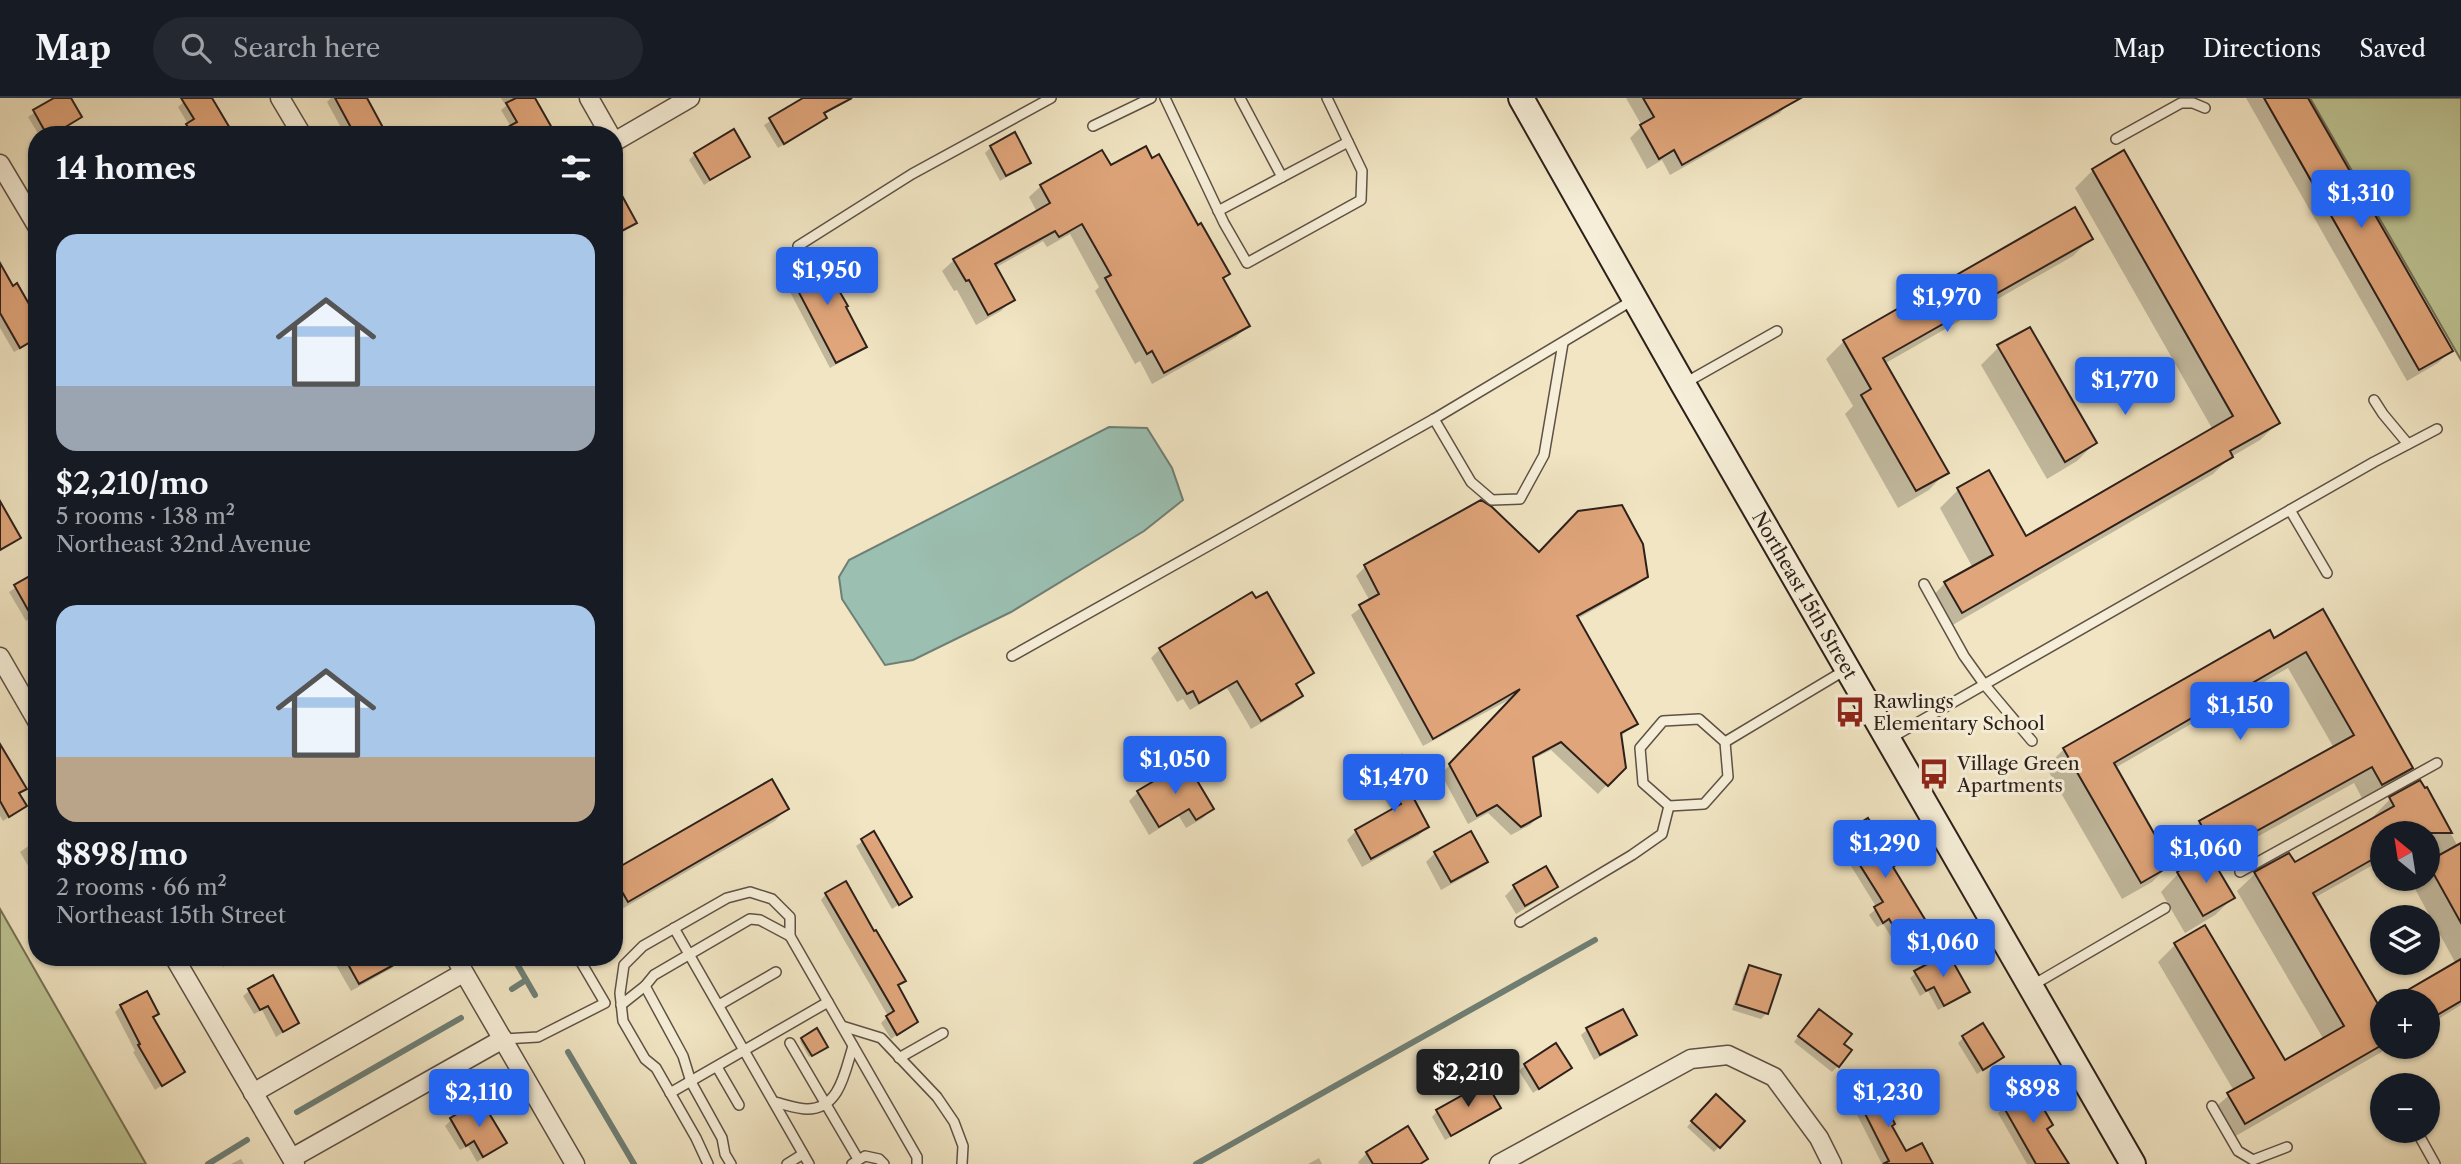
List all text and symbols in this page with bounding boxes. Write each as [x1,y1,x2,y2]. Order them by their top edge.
search box [153,17,643,80]
text: Map [35,28,111,69]
icon: search [177,29,215,67]
text: Search here [233,32,380,64]
text: Map [2113,34,2165,63]
text: Directions [2203,34,2321,63]
text: Saved [2359,34,2426,63]
icon: filters [557,149,595,187]
text: 14 homes [56,150,196,187]
pin: $1,310 [2304,170,2418,230]
text: $1,310 [2327,179,2395,207]
pin: $1,950 [770,248,884,307]
text: $1,950 [792,256,862,284]
pin: $1,970 [1890,274,2004,334]
icon: home [263,279,389,405]
text: $1,970 [1912,283,1982,311]
pin: $1,770 [2068,358,2182,417]
text: $1,770 [2091,366,2159,394]
text: $2,210/mo [56,465,208,502]
text: 5 rooms · 138 m² [56,502,235,530]
street label: Northeast 15th Street [1747,507,1862,683]
text: Northeast 32nd Avenue [56,530,311,558]
icon: home [263,650,389,776]
pin: $1,150 [2183,682,2297,742]
place label: Rawlings Elementary School [1873,690,2045,735]
text: $1,150 [2206,691,2274,719]
bus stop icon: Rawlings Elementary School [1833,695,1867,729]
pin: $1,050 [1118,736,1232,796]
text: $1,050 [1139,745,1211,773]
place label: Village Green Apartments [1956,752,2080,797]
pin: $1,470 [1337,754,1451,814]
bus stop icon: Village Green Apartments [1917,757,1951,791]
text: $1,470 [1359,763,1429,791]
pin: $1,290 [1828,820,1942,880]
north arrow [2370,821,2440,891]
map controls [2370,821,2440,1143]
pin: $1,060 [2149,826,2263,885]
text: $1,290 [1849,829,1921,857]
text: $1,060 [2170,834,2242,862]
text: $898/mo [56,836,188,873]
text: 2 rooms · 66 m² [56,873,227,901]
text: Northeast 15th Street [56,901,286,929]
button: layers [2370,905,2440,975]
pin: $1,060 [1886,920,2000,979]
text: $1,060 [1907,928,1979,956]
button: + [2370,989,2440,1059]
pin: $2,210 [1411,1049,1525,1109]
text: $2,210 [1432,1058,1504,1086]
pin: $898 [1992,1066,2074,1125]
pin: $2,110 [422,1070,536,1129]
pin: $1,230 [1831,1070,1945,1129]
button: − [2370,1073,2440,1143]
text: $898 [2006,1074,2060,1102]
text: $2,110 [445,1078,513,1106]
text: $1,230 [1853,1078,1923,1106]

